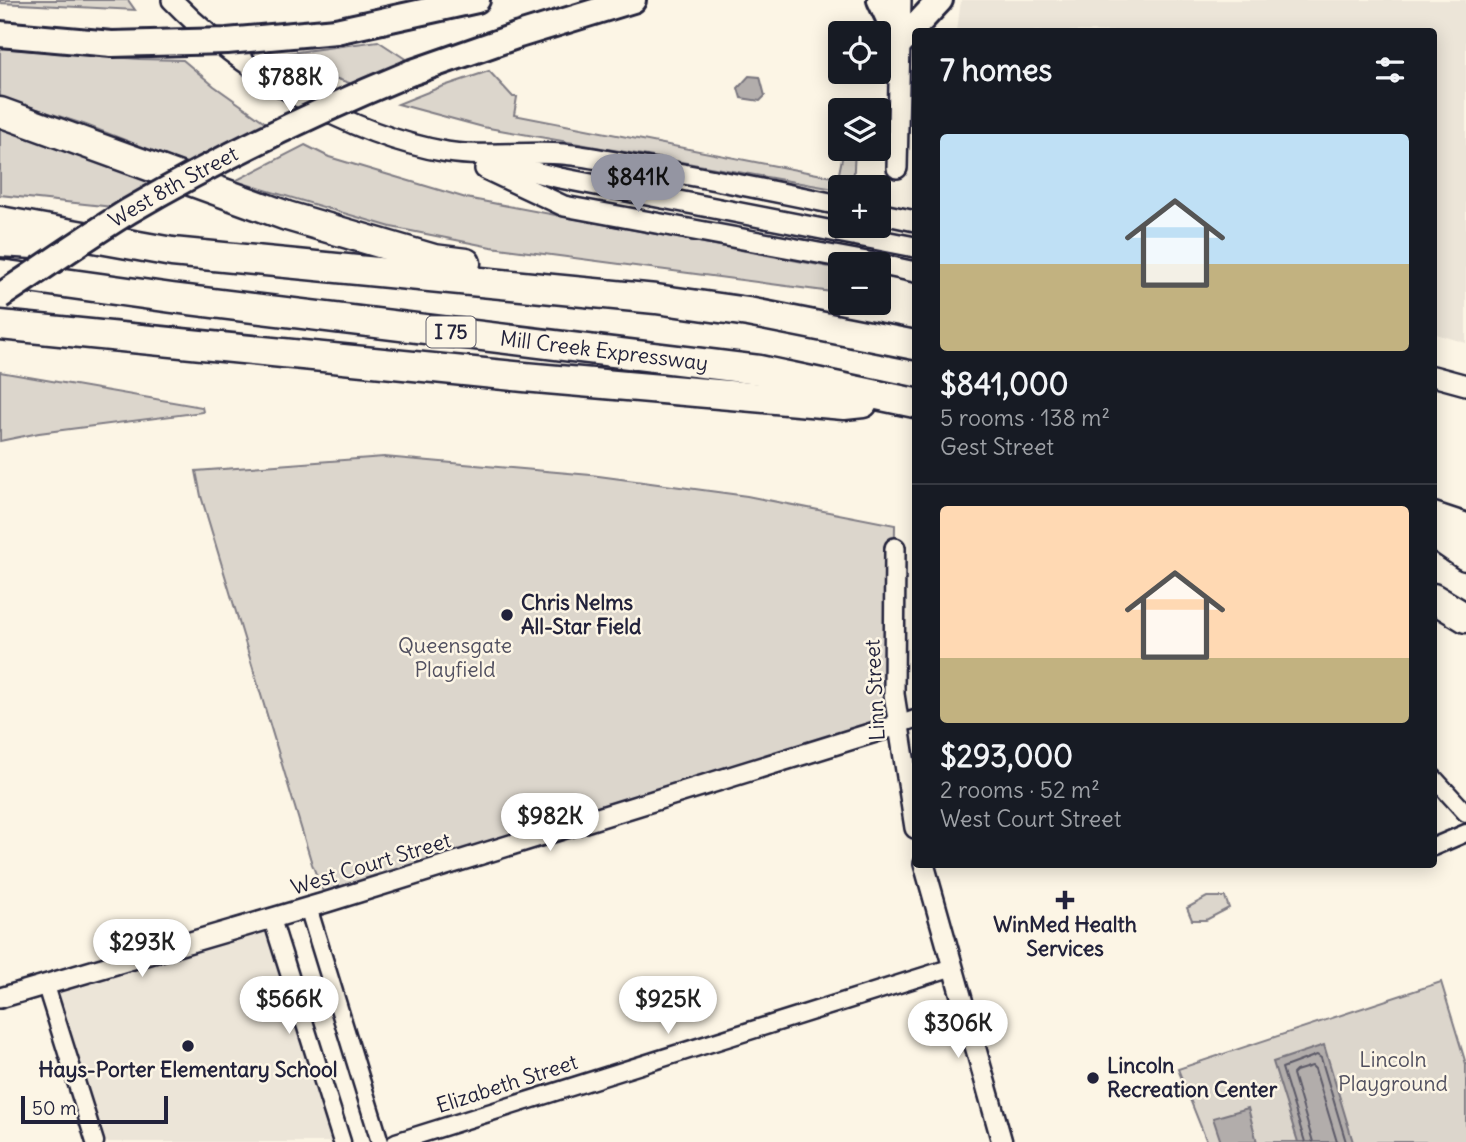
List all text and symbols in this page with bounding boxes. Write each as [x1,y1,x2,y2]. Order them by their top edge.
map controls [828,21,891,315]
button: locate [828,21,891,84]
text: 7 homes [940,51,1052,89]
icon: filters [1371,51,1409,89]
pin: $788K [241,54,339,114]
text: $788K [258,62,322,91]
button: layers [828,98,891,161]
street label: West 8th Street [103,140,242,233]
pin: $841K [589,154,687,214]
text: $841K [607,162,669,191]
button: + [828,175,891,238]
icon: home [1112,180,1238,306]
button: − [828,252,891,315]
road number: I 75 [426,316,476,348]
street label: Mill Creek Expressway [499,324,710,377]
text: $841,000 [940,365,1068,403]
text: 5 rooms · 138 m² [940,403,1110,432]
text: Gest Street [940,432,1054,461]
icon: home [1112,552,1238,678]
place label: Chris Nelms All-Star Field [521,589,642,640]
marker: Chris Nelms All-Star Field [499,607,515,623]
park label: Queensgate Playfield [398,632,512,683]
street label: Linn Street [858,639,891,741]
text: $293,000 [940,737,1073,775]
text: 2 rooms · 52 m² [940,775,1100,804]
pin: $982K [501,794,599,853]
text: $982K [517,801,583,830]
text: West Court Street [940,804,1121,833]
street label: West Court Street [288,826,454,901]
marker: WinMed Health Services [1055,890,1075,910]
place label: WinMed Health Services [993,911,1137,962]
pin: $293K [93,920,191,979]
text: $293K [109,927,175,956]
pin: $566K [240,976,338,1036]
pin: $925K [619,976,717,1036]
text: $566K [256,984,322,1013]
text: $925K [635,984,701,1013]
pin: $306K [909,1000,1007,1060]
text: $306K [924,1008,992,1037]
marker: Hays-Porter Elementary School [180,1038,196,1054]
park label: Lincoln Playground [1338,1046,1448,1097]
street label: Elizabeth Street [433,1048,581,1119]
place label: Lincoln Recreation Center [1107,1052,1278,1103]
place label: Hays-Porter Elementary School [39,1056,337,1083]
marker: Lincoln Recreation Center [1085,1070,1101,1086]
scale bar [21,1093,168,1125]
text: 50 m [32,1096,77,1120]

